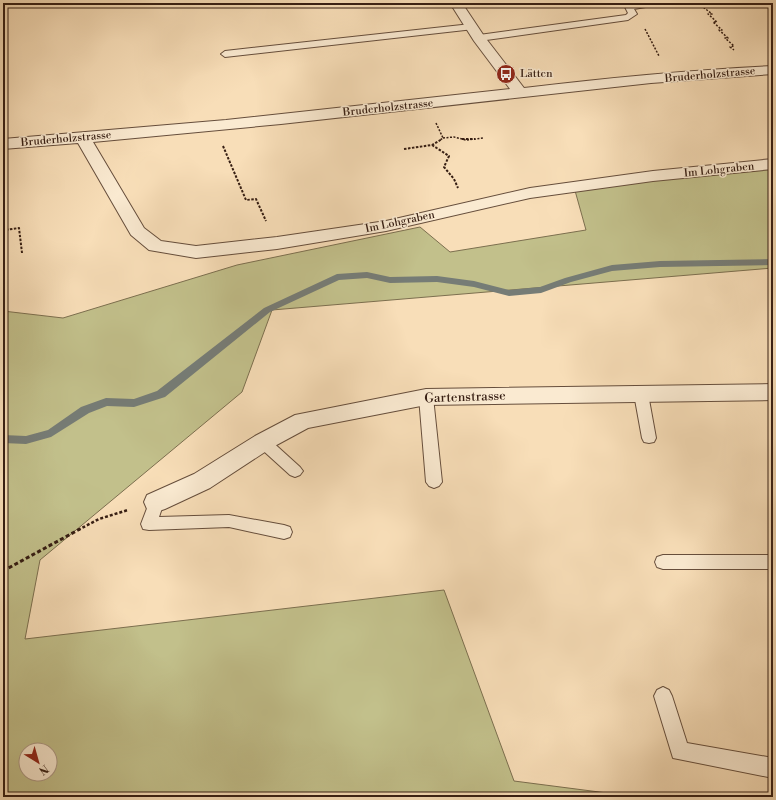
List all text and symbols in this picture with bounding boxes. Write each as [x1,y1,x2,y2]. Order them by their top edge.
bus stop icon: Lätten [495,63,517,85]
street label: Bruderholzstrasse [663,64,756,86]
place label: Lätten [520,67,553,81]
street label: Bruderholzstrasse [341,96,434,120]
street label: Bruderholzstrasse [19,128,112,150]
street label: Im Lohgraben [683,159,755,181]
street label: Im Lohgraben [364,208,436,236]
street label: Gartenstrasse [424,388,506,406]
north arrow [18,742,58,782]
text: N [35,761,51,778]

